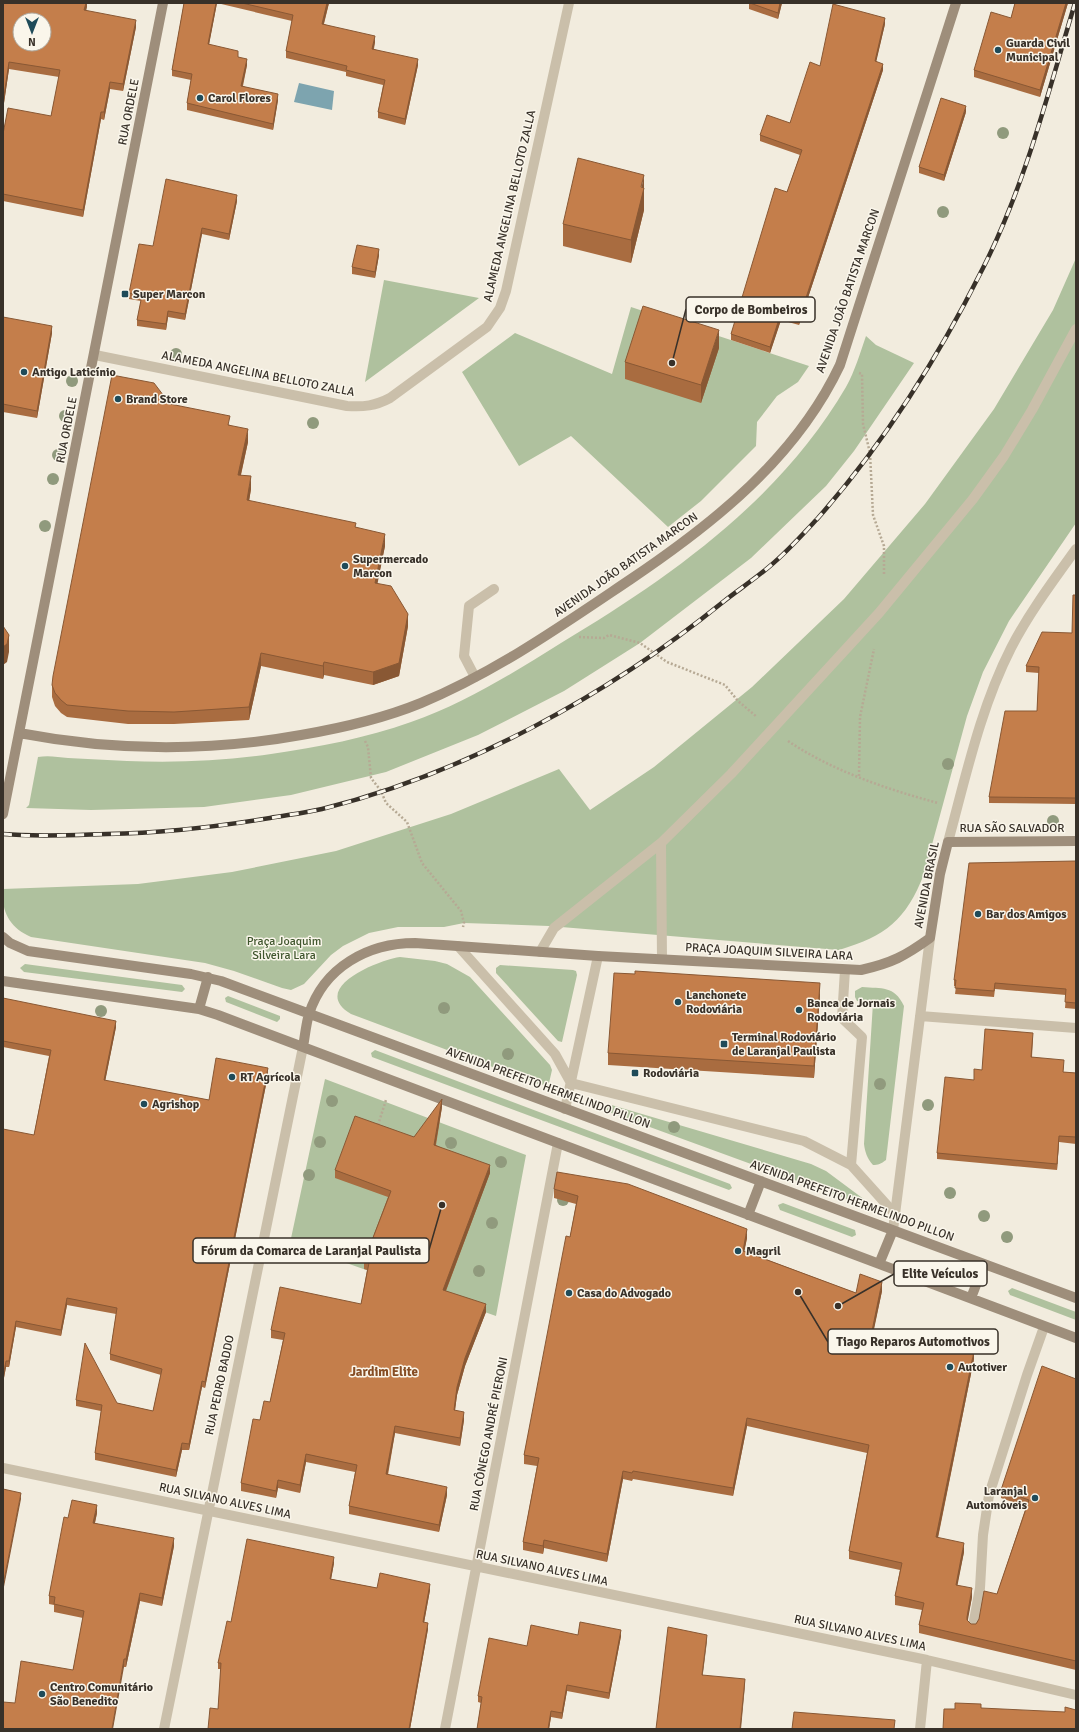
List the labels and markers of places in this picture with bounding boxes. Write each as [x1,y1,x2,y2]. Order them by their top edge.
place label: Guarda Civil Municipal [1006,36,1070,65]
marker: Guarda Civil Municipal [993,45,1003,55]
place label: Carol Flores [208,91,272,106]
marker: Carol Flores [195,93,205,103]
place label: Super Marcon [133,287,206,302]
marker: Super Marcon [120,289,130,299]
callout: Corpo de Bombeiros [686,297,815,322]
place label: Antigo Laticínio [32,365,116,380]
marker: Antigo Laticínio [19,367,29,377]
place label: Brand Store [126,392,188,407]
marker: Brand Store [113,394,123,404]
place label: Supermercado Marcon [353,552,428,581]
marker: Supermercado Marcon [340,561,350,571]
place label: Bar dos Amigos [986,907,1067,922]
marker: Bar dos Amigos [973,909,983,919]
place label: Lanchonete Rodoviária [686,988,746,1017]
place label: Banca de Jornais Rodoviária [807,996,896,1025]
marker: Lanchonete Rodoviária [673,997,683,1007]
marker: Banca de Jornais Rodoviária [794,1005,804,1015]
place label: Terminal Rodoviário de Laranjal Paulista [732,1030,836,1059]
marker: Terminal Rodoviário de Laranjal Paulista [719,1039,729,1049]
place label: Rodoviária [643,1066,699,1081]
marker: Rodoviária [630,1068,640,1078]
place label: RT Agrícola [240,1070,300,1085]
marker: RT Agrícola [227,1072,237,1082]
place label: Agrishop [152,1097,200,1112]
marker: Agrishop [139,1099,149,1109]
callout: Fórum da Comarca de Laranjal Paulista [193,1238,429,1263]
place label: Magril [746,1244,781,1259]
marker: Magril [733,1246,743,1256]
callout: Elite Veículos [894,1261,987,1286]
place label: Casa do Advogado [577,1286,671,1301]
marker: Casa do Advogado [564,1288,574,1298]
callout: Tiago Reparos Automotivos [828,1329,998,1354]
place label: Autotiver [958,1360,1007,1375]
marker: Autotiver [945,1362,955,1372]
place label: Laranjal Automóveis [966,1484,1028,1513]
marker: Laranjal Automóveis [1030,1493,1040,1503]
place label: Centro Comunitário São Benedito [50,1680,153,1709]
marker: Centro Comunitário São Benedito [37,1689,47,1699]

